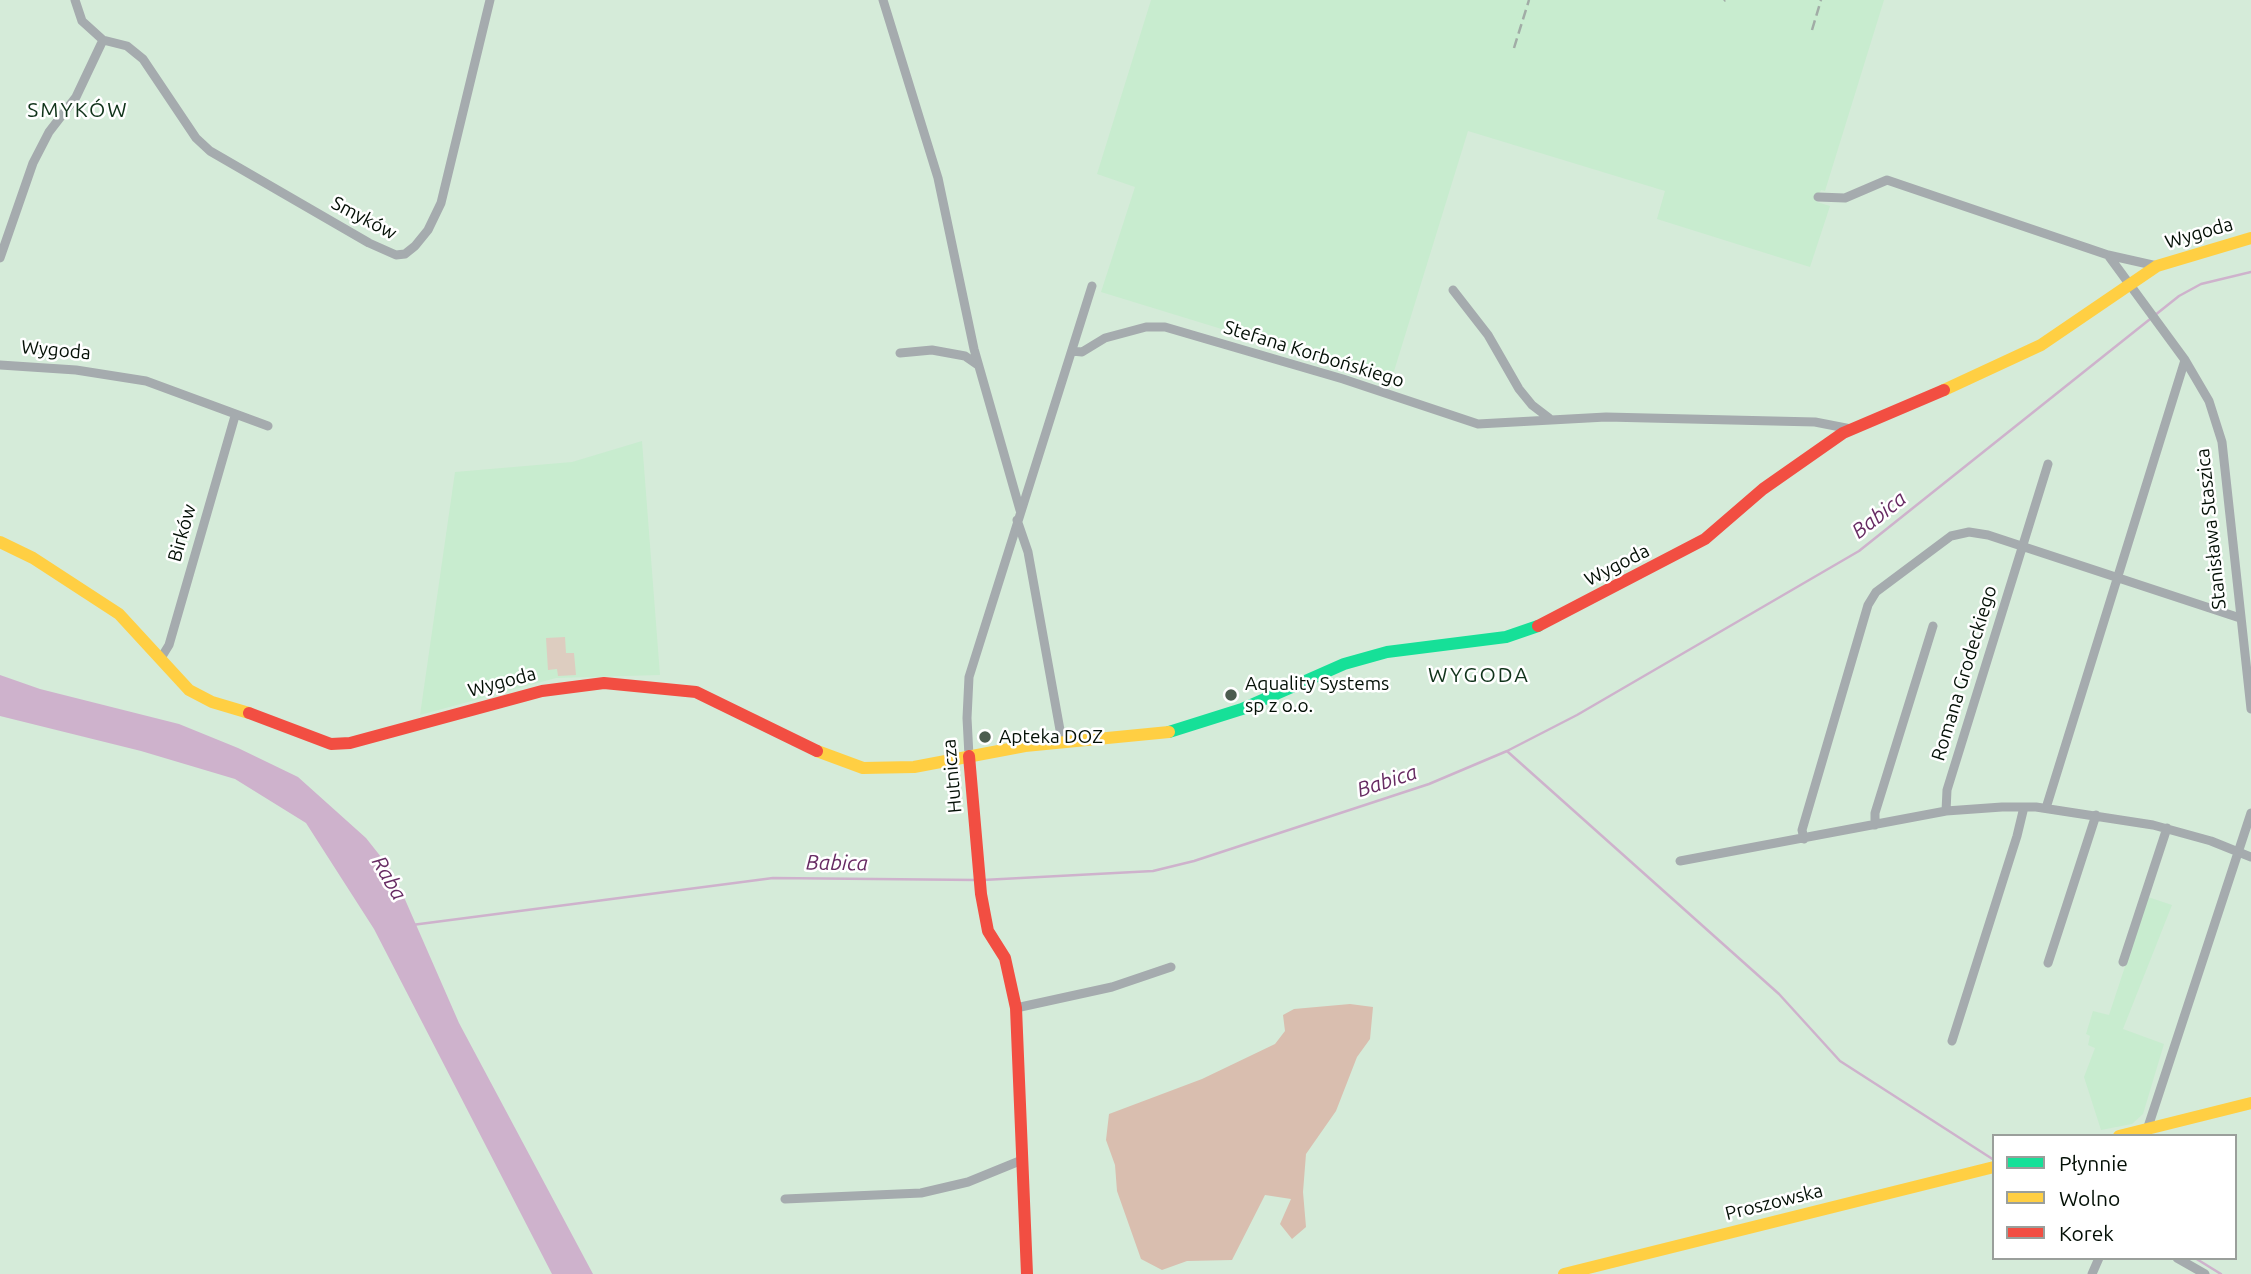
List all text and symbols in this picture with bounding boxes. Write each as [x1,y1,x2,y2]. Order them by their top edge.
district label: SMYKÓW [28,97,128,123]
street label: Smyków [327,191,401,245]
street label: Wygoda [2162,212,2236,254]
street label: Stefana Korbońskiego [1221,316,1407,392]
street label: Wygoda [20,336,92,364]
street label: Stanisława Staszica [2191,447,2231,611]
water label: Babica [1847,486,1911,544]
street label: Birków [163,502,201,564]
street label: Wygoda [1581,539,1653,591]
street label: Romana Grodeckiego [1926,583,2002,763]
street label: Wygoda [465,662,539,702]
district label: WYGODA [1429,662,1529,688]
place label: Aquality Systems sp z o.o. [1245,673,1389,717]
marker: Aquality Systems sp z o.o. [1223,687,1239,703]
place label: Apteka DOZ [999,726,1103,748]
marker: Apteka DOZ [977,729,993,745]
street label: Hutnicza [937,738,967,814]
water label: Babica [1354,759,1420,803]
water label: Babica [806,850,868,876]
water label: Raba [366,851,412,905]
legend [1992,1134,2237,1260]
text: Płynnie [2059,1151,2128,1175]
street label: Proszowska [1723,1179,1825,1225]
text: Wolno [2059,1186,2120,1210]
text: Korek [2059,1221,2114,1245]

